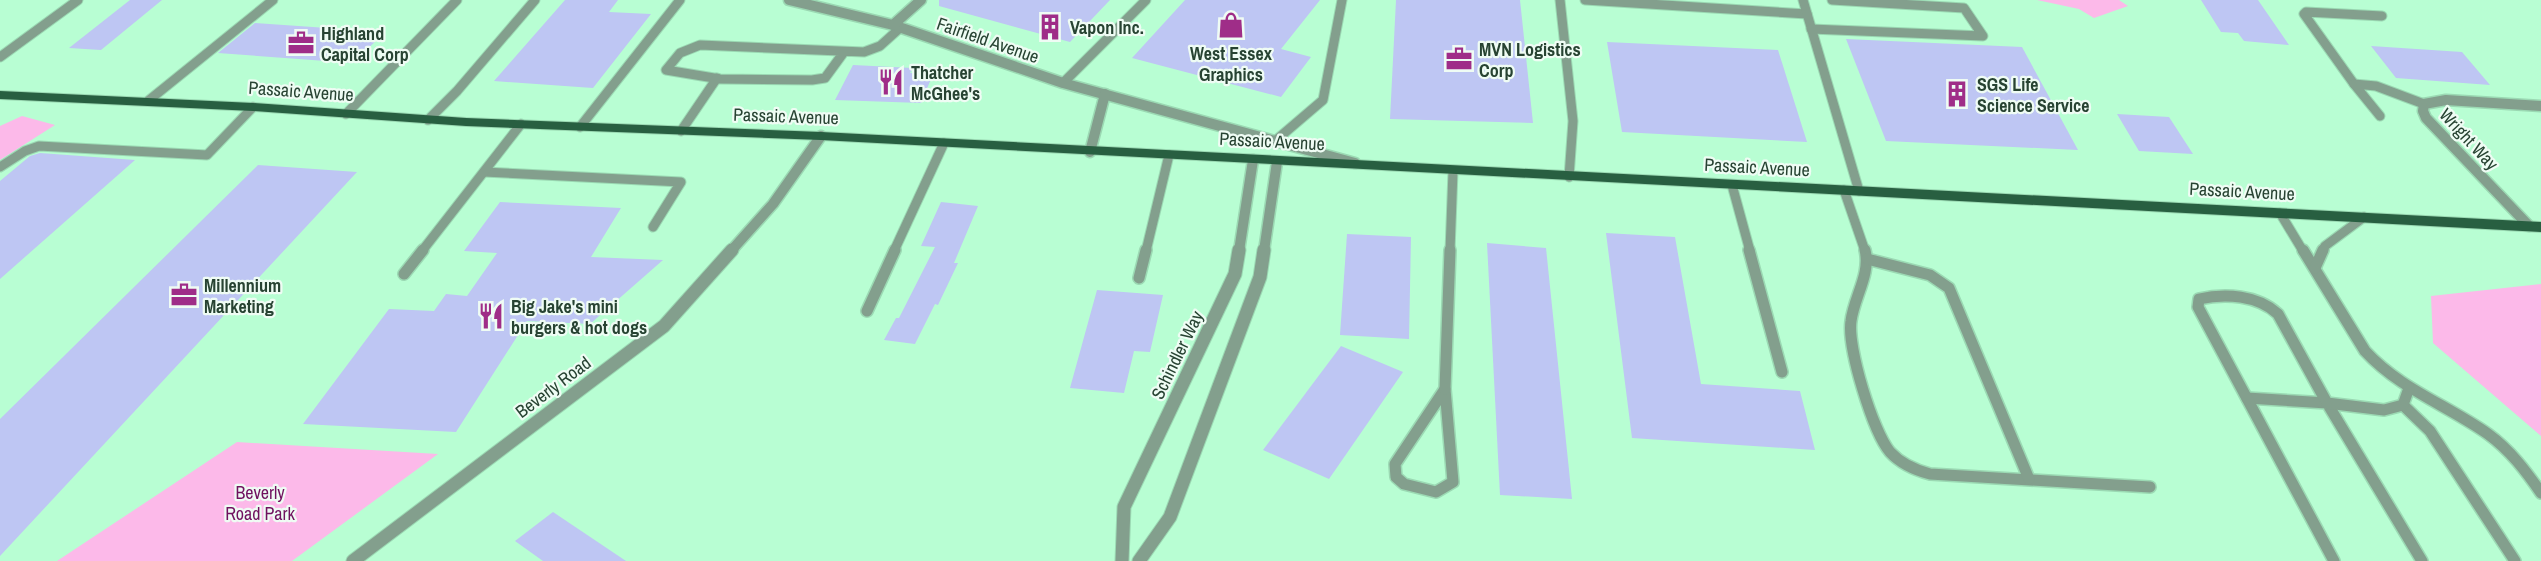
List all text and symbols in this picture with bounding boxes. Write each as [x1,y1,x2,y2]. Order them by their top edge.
shop icon: West Essex Graphics [1216,10,1246,40]
street label: Fairfield Avenue [934,11,1042,69]
building icon: Vapon Inc. [1035,12,1065,42]
place label: Vapon Inc. [1070,15,1144,40]
place label: Highland Capital Corp [321,21,409,67]
office icon: Highland Capital Corp [286,28,316,58]
place label: MVN Logistics Corp [1479,37,1581,83]
place label: West Essex Graphics [1190,41,1273,87]
office icon: MVN Logistics Corp [1444,44,1474,74]
place label: Thatcher McGhee's [911,60,980,106]
restaurant icon: Thatcher McGhee's [876,67,906,97]
place label: SGS Life Science Service [1977,72,2089,118]
street label: Passaic Avenue [247,75,355,107]
building icon: SGS Life Science Service [1942,79,1972,109]
street label: Passaic Avenue [733,102,839,130]
street label: Wright Way [2434,103,2505,176]
street label: Passaic Avenue [1219,126,1325,156]
street label: Passaic Avenue [1704,152,1810,182]
street label: Passaic Avenue [2189,176,2295,206]
place label: Millennium Marketing [204,273,281,319]
office icon: Millennium Marketing [169,280,199,310]
place label: Big Jake's mini burgers & hot dogs [511,294,647,340]
restaurant icon: Big Jake's mini burgers & hot dogs [476,301,506,331]
street label: Schindler Way [1145,306,1209,403]
street label: Beverly Road [510,350,596,424]
park label: Beverly Road Park [225,480,295,526]

